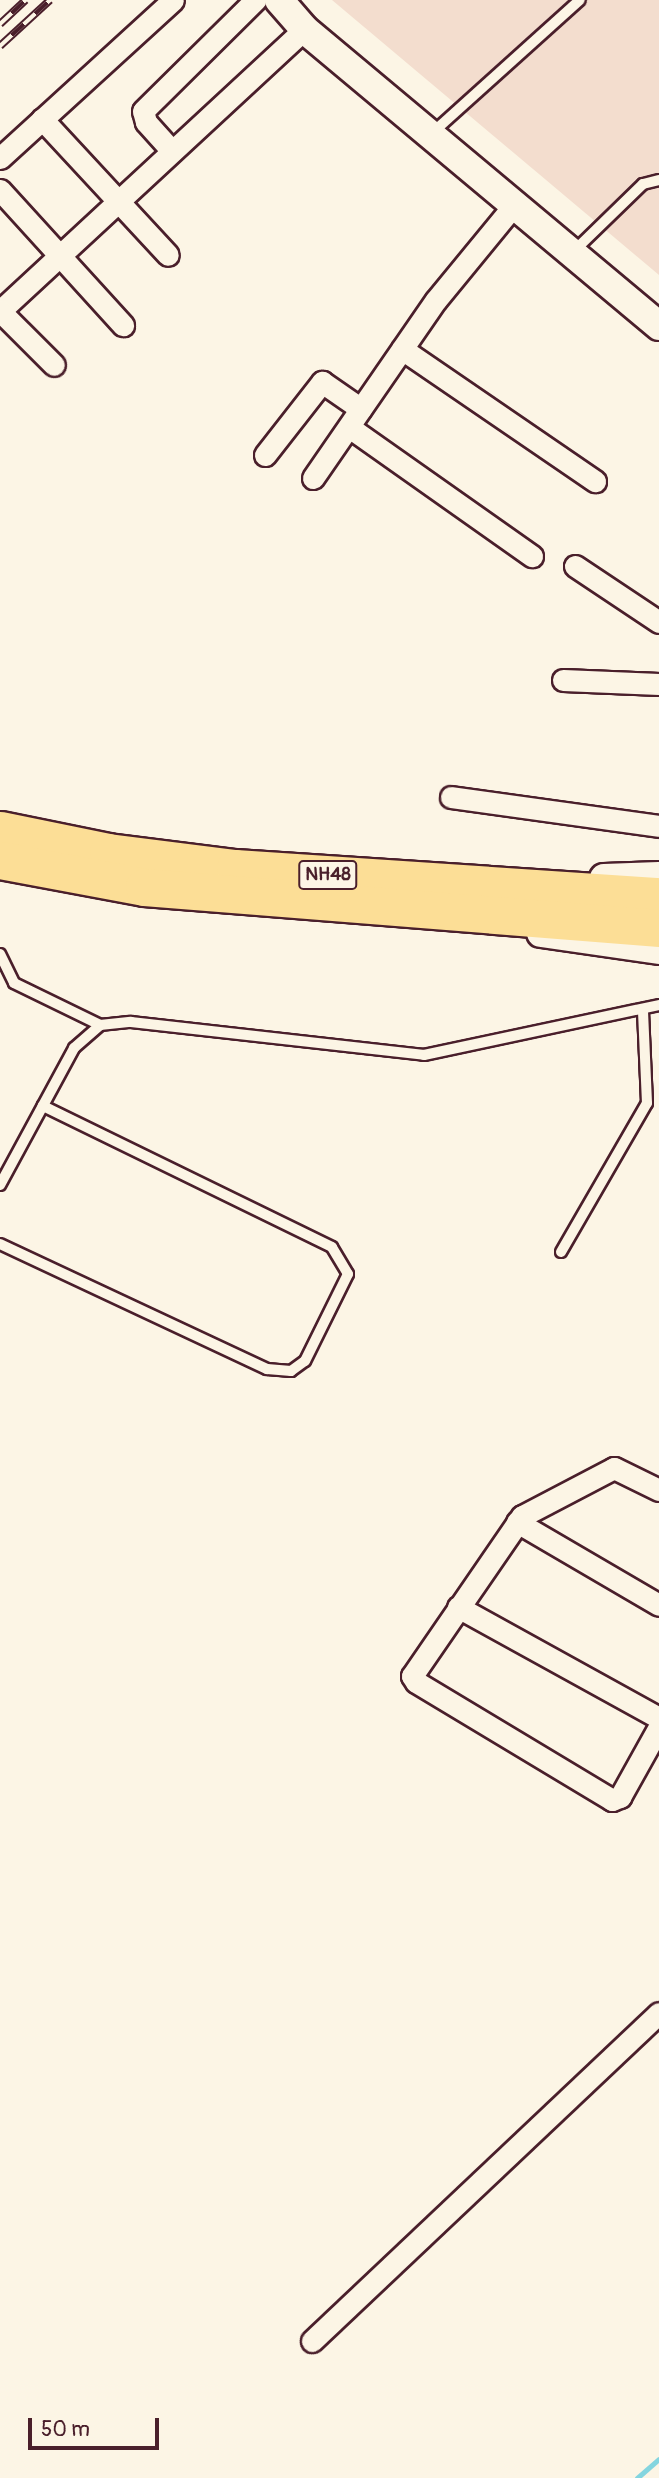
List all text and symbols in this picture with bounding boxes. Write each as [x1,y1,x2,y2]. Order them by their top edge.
road number: NH48 [298,860,358,890]
scale bar [32,2404,163,2448]
text: 50 m [41,2416,90,2443]

